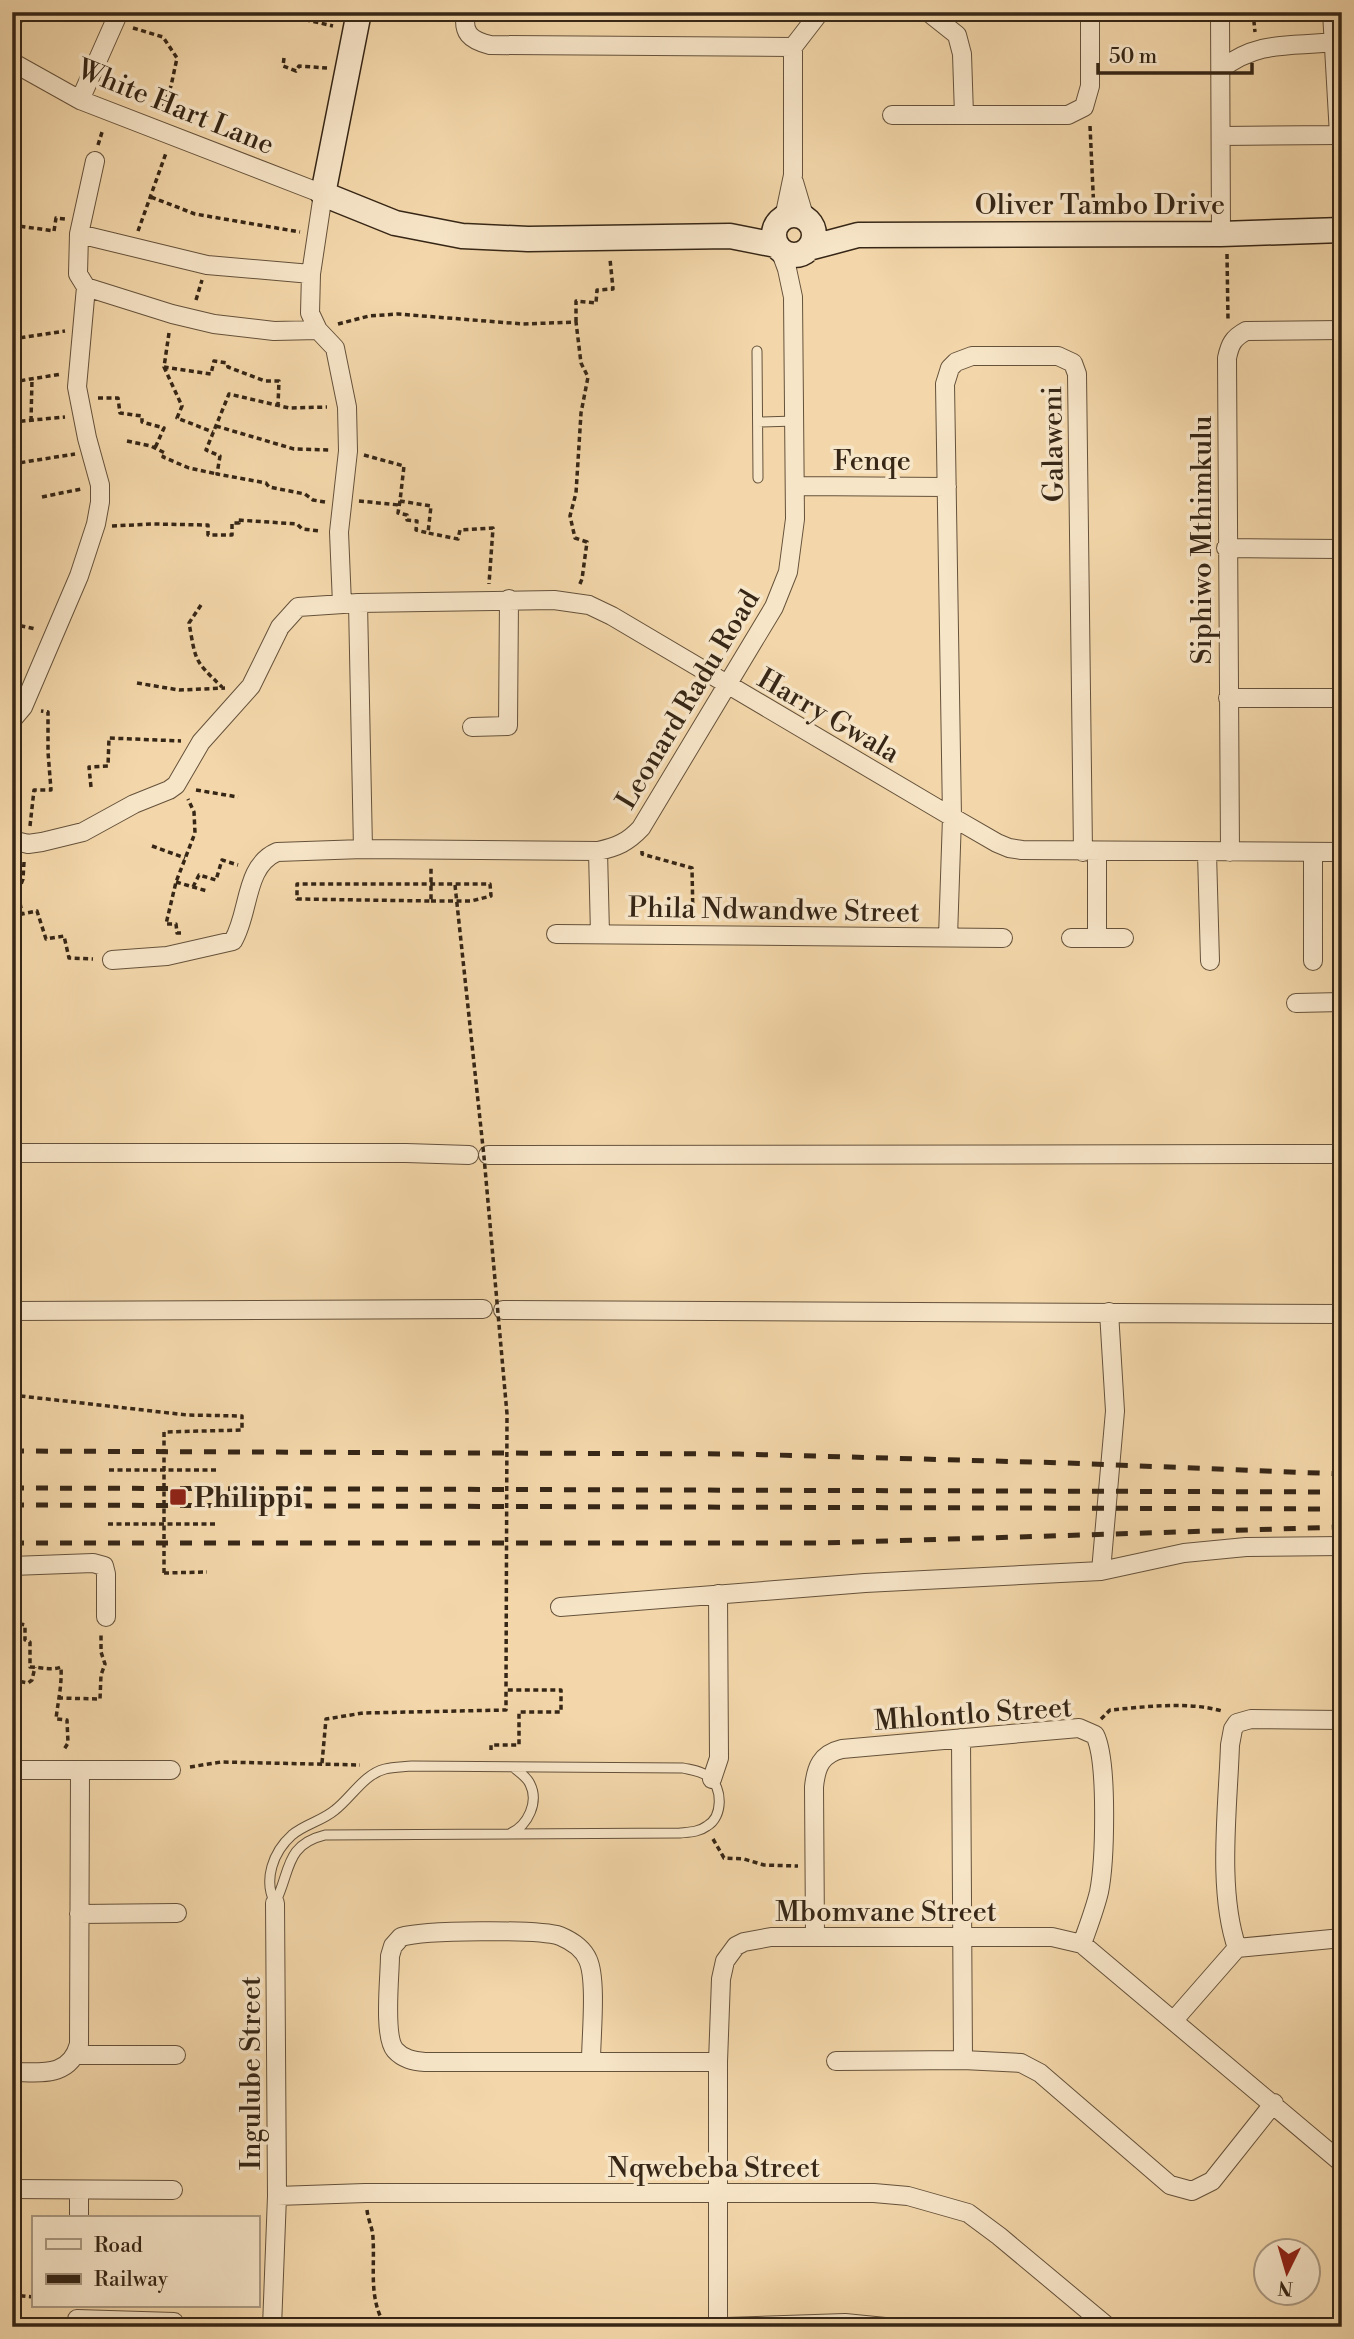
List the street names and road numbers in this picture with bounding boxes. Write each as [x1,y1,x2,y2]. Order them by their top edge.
street label: White Hart Lane [71,52,279,163]
street label: Oliver Tambo Drive [975,188,1225,223]
street label: Galaweni [1035,386,1072,502]
street label: Siphiwo Mthimkulu [1185,415,1220,665]
street label: Fenqe [833,444,911,479]
street label: Leonard Radu Road [609,584,768,816]
street label: Harry Gwala [751,662,906,771]
street label: Phila Ndwandwe Street [628,890,920,931]
street label: Mhlontlo Street [873,1690,1073,1739]
street label: Mbomvane Street [775,1895,997,1930]
street label: Ingulube Street [234,1976,269,2170]
street label: Nqwebeba Street [608,2151,820,2186]

